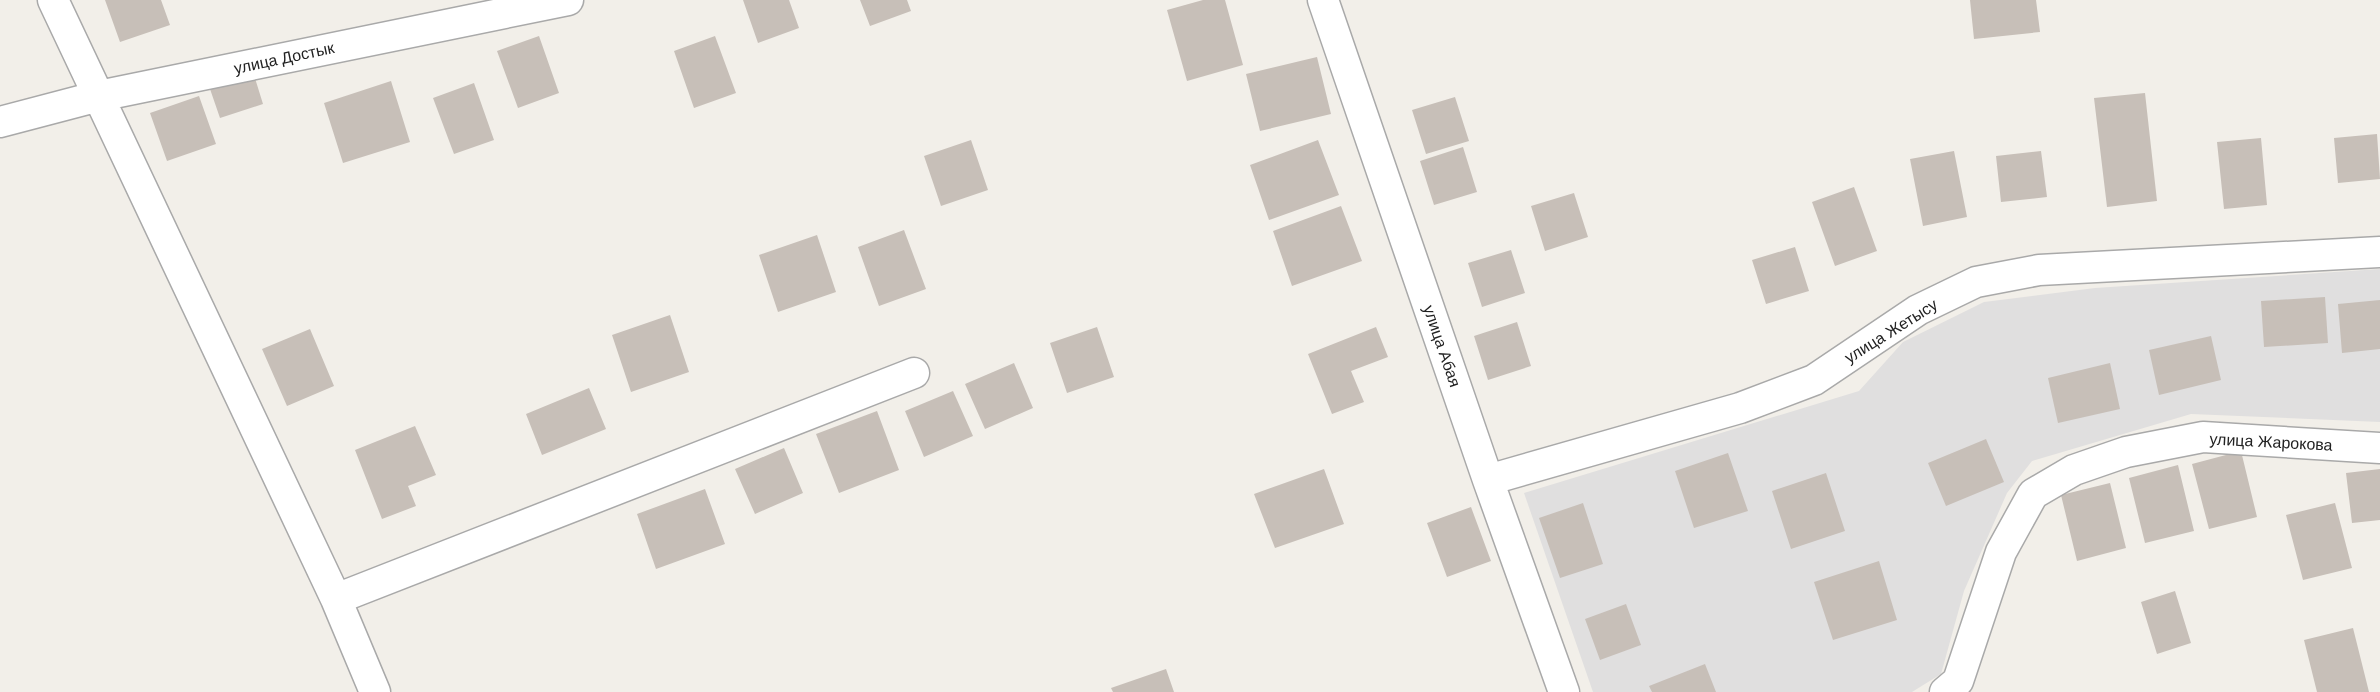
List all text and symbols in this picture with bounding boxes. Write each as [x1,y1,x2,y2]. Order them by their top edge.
street label: улица Достык [232,37,337,79]
street label: улица Жетысу [1840,294,1942,368]
street label: улица Абая [1418,302,1466,390]
street label: улица Жарокова [2209,428,2333,456]

